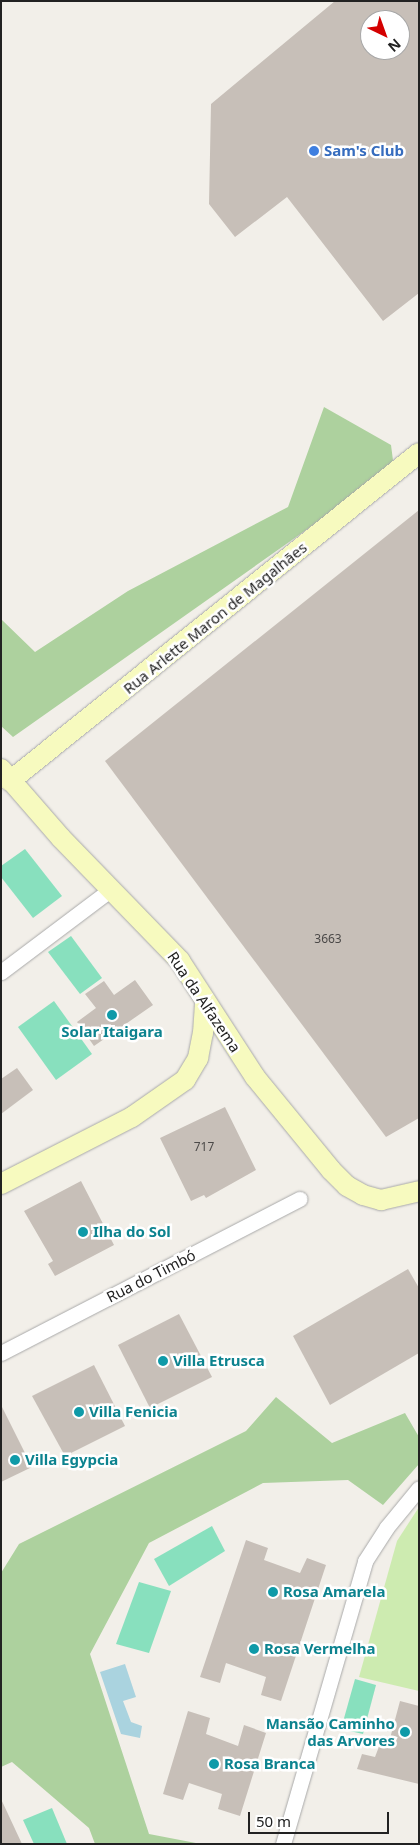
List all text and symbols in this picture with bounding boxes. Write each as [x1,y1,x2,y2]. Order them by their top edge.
north arrow [360,10,410,60]
text: N [384,35,405,57]
place label: Sam's Club [324,142,404,160]
marker: Sam's Club [308,145,320,157]
street label: Rua Arlette Maron de Magalhães [120,538,310,698]
house number: 3663 [314,932,342,946]
street label: Rua da Alfazema [164,948,244,1056]
marker: Solar Itaigara [106,1009,118,1021]
place label: Solar Itaigara [61,1023,163,1041]
house number: 717 [194,1140,214,1154]
place label: Ilha do Sol [93,1223,171,1241]
marker: Ilha do Sol [77,1226,89,1238]
street label: Rua do Timbó [103,1246,199,1306]
place label: Villa Etrusca [173,1352,265,1370]
marker: Villa Etrusca [157,1355,169,1367]
place label: Villa Fenicia [89,1403,178,1421]
marker: Villa Fenicia [73,1406,85,1418]
place label: Villa Egypcia [25,1451,118,1469]
marker: Villa Egypcia [9,1454,21,1466]
place label: Rosa Amarela [283,1583,385,1601]
marker: Rosa Amarela [267,1586,279,1598]
place label: Rosa Vermelha [264,1640,376,1658]
marker: Rosa Vermelha [248,1643,260,1655]
place label: Mansão Caminho das Arvores [266,1714,395,1749]
marker: Mansão Caminho das Arvores [399,1726,411,1738]
place label: Rosa Branca [224,1755,315,1773]
marker: Rosa Branca [208,1758,220,1770]
scale bar [250,1802,391,1834]
text: 50 m [256,1811,291,1831]

